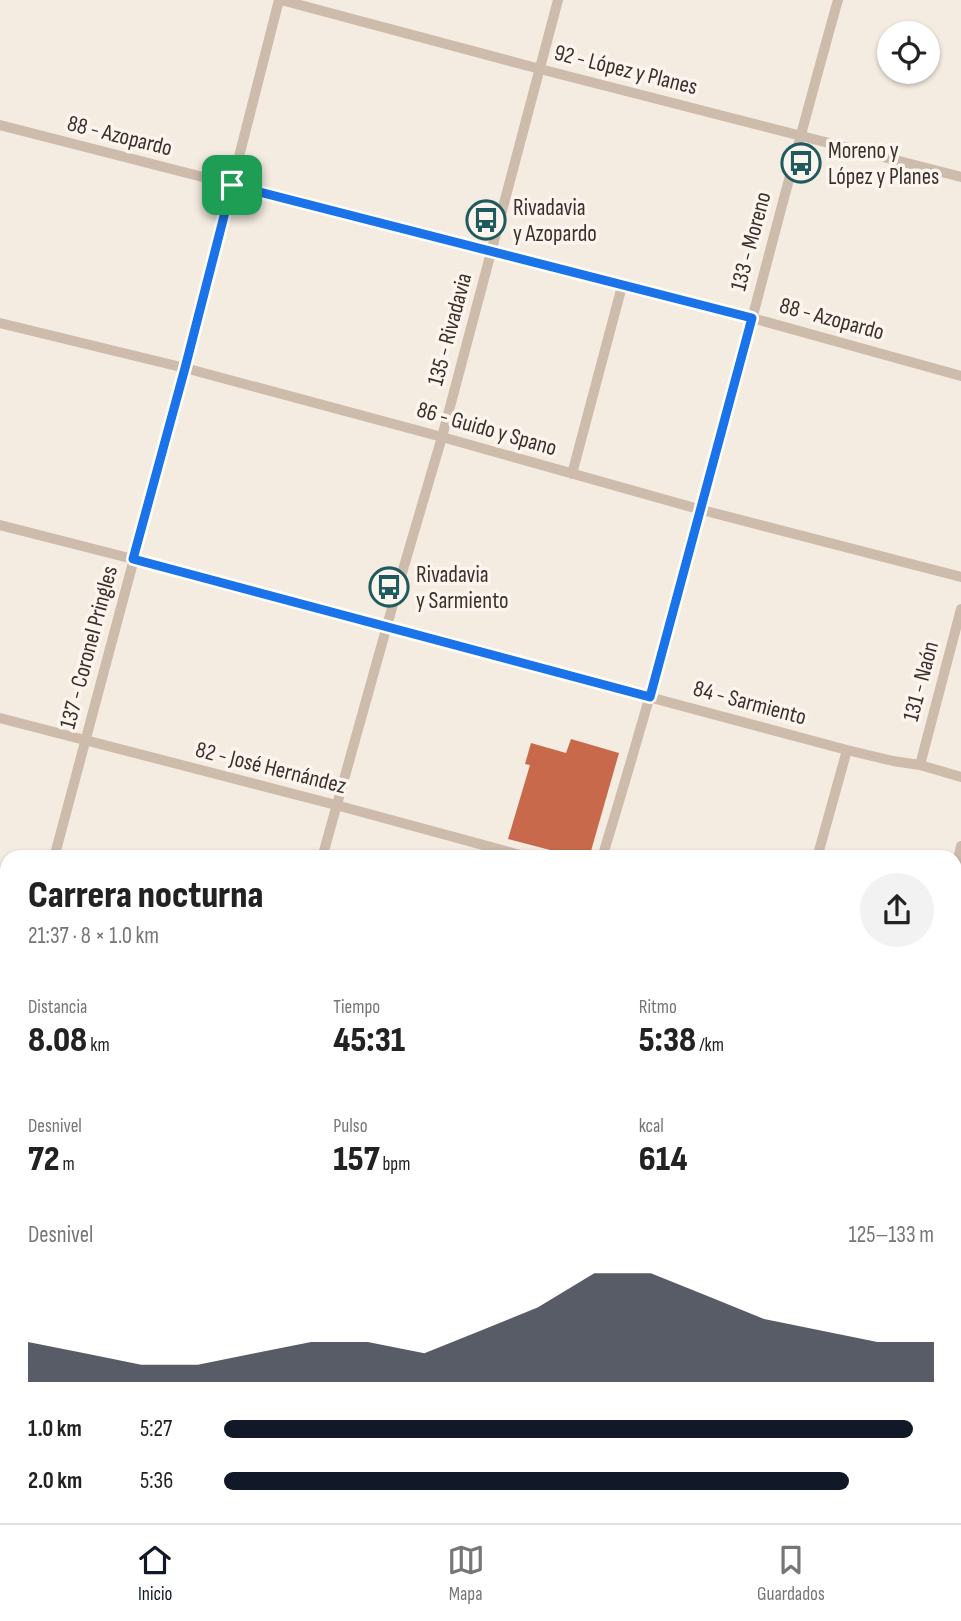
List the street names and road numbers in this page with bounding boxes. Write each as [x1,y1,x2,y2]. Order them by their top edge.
street label: 92 - López y Planes [551,39,700,101]
street label: 88 - Azopardo [64,109,175,163]
street label: 133 - Moreno [724,189,778,294]
street label: 135 - Rivadavia [422,270,478,389]
street label: 88 - Azopardo [776,292,887,346]
street label: 86 - Guido y Spano [414,396,560,462]
street label: 137 - Coronel Pringles [54,563,124,732]
street label: 131 - Naón [897,638,945,724]
street label: 84 - Sarmiento [690,674,809,731]
street label: 82 - José Hernández [193,736,349,800]

